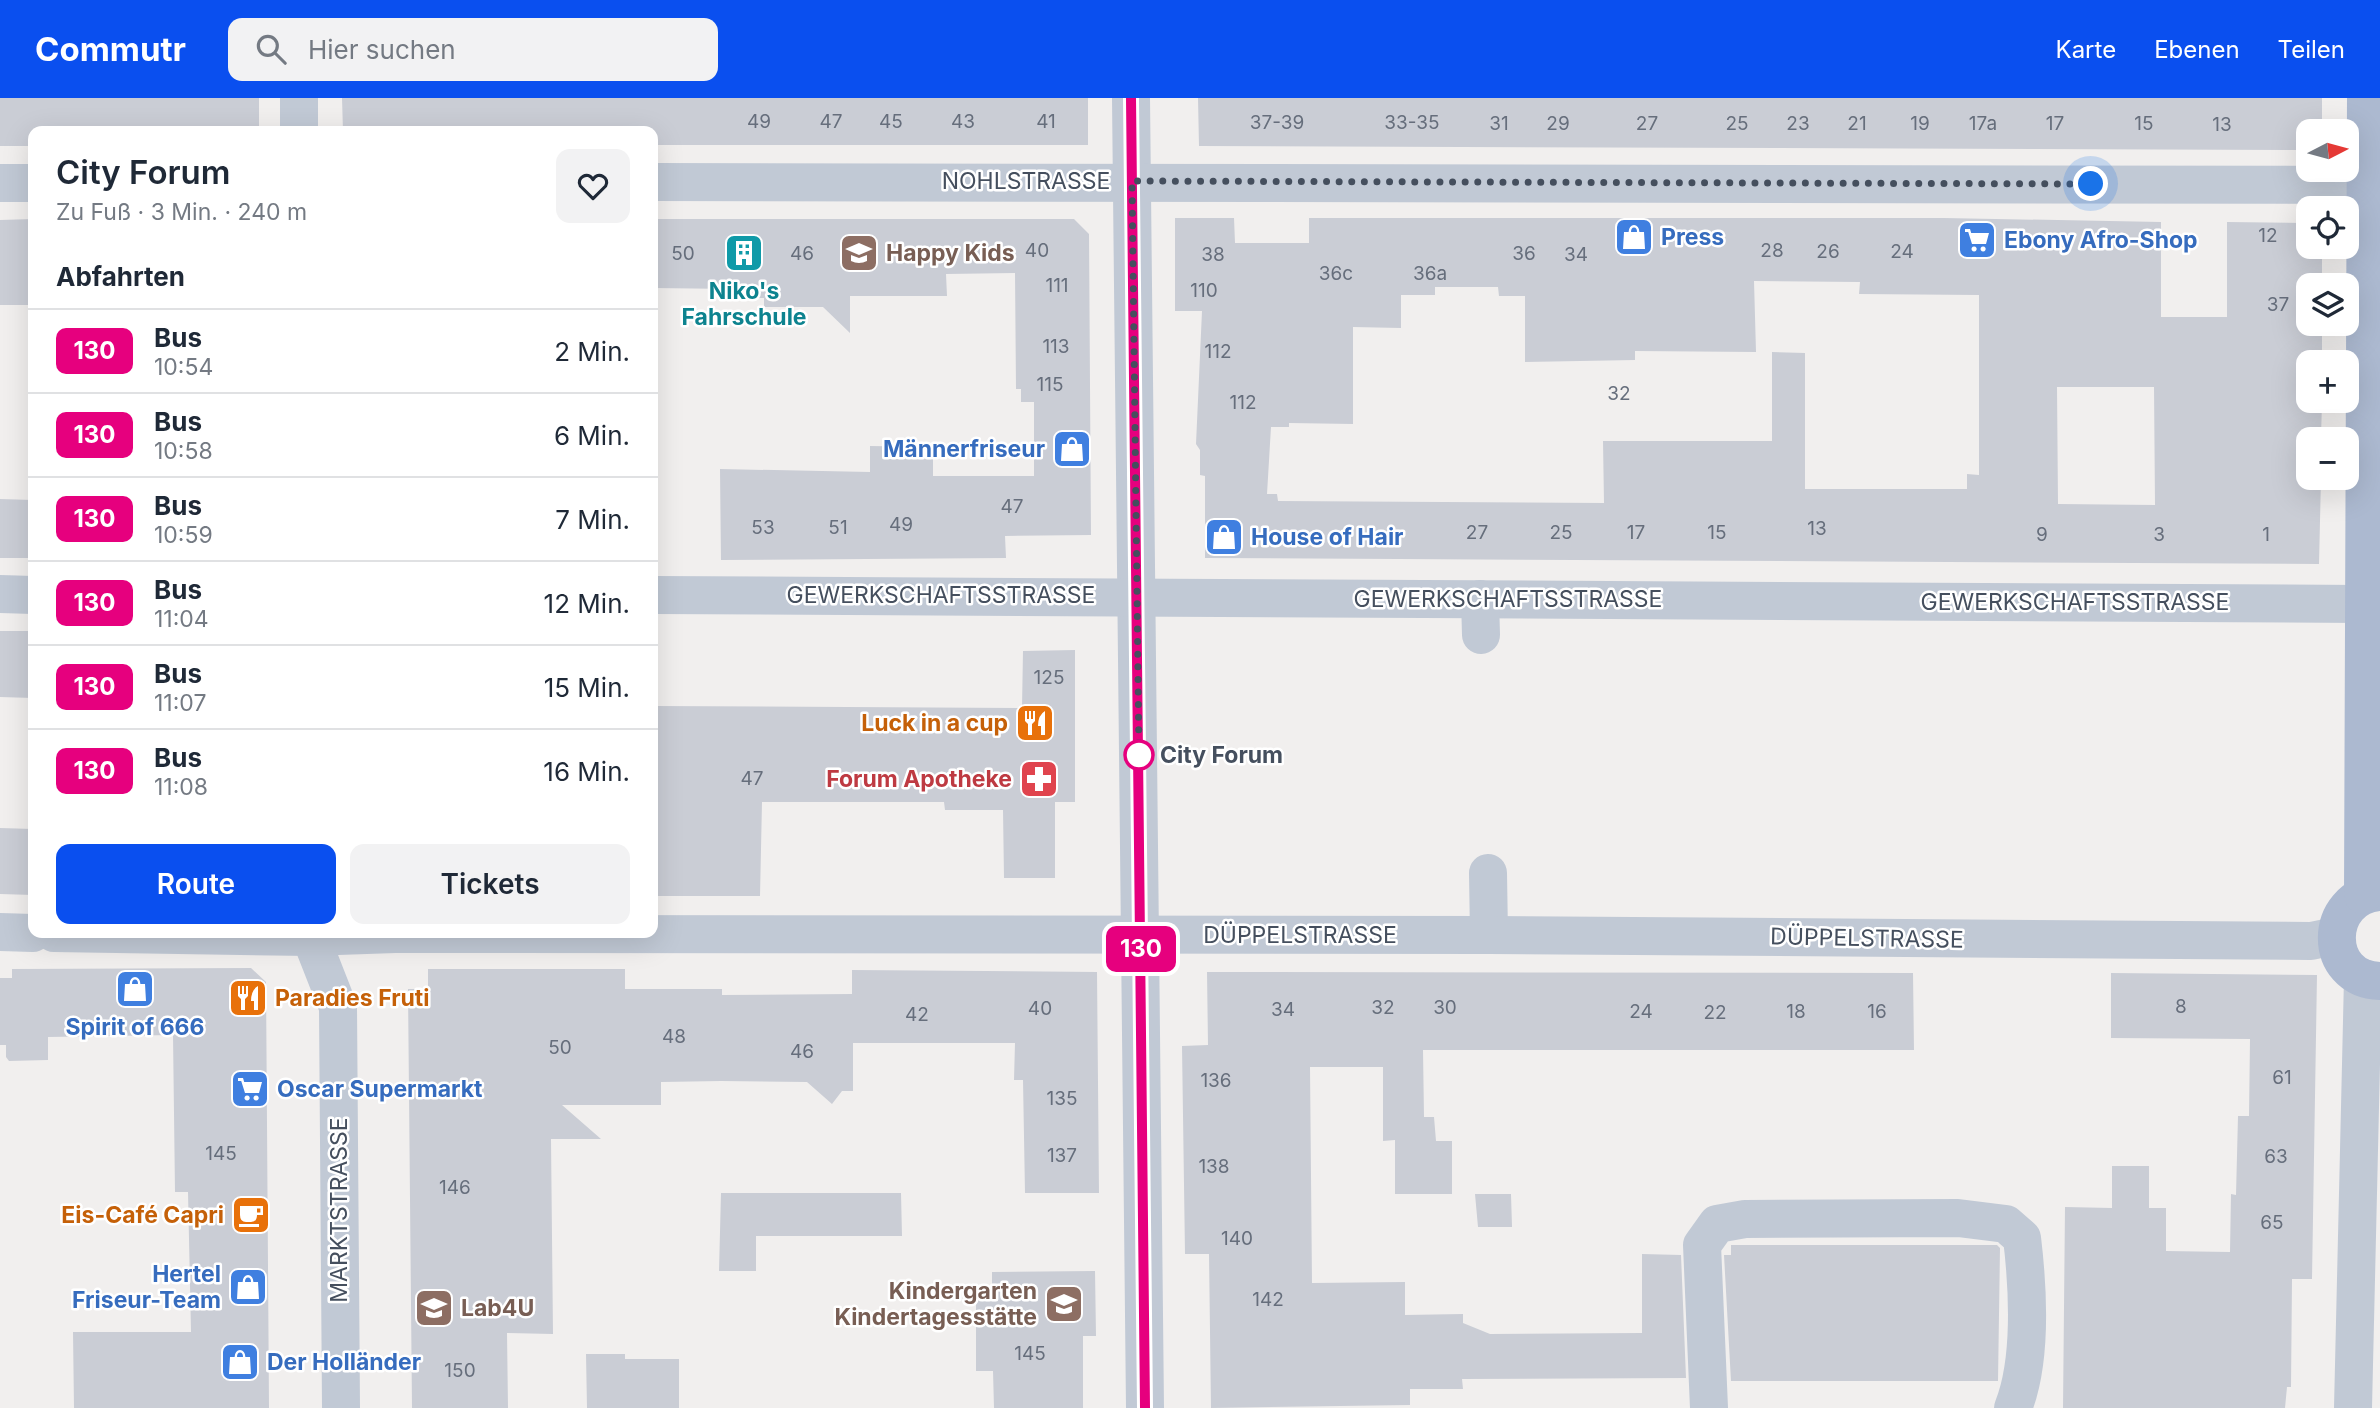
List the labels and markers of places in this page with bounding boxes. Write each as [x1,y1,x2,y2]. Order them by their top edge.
shop icon: Press [1613,216,1655,258]
supermarket icon: Ebony Afro-Shop [1956,219,1998,261]
place label: Press [1661,223,1724,251]
place label: Ebony Afro-Shop [2004,226,2198,254]
building icon: Niko's Fahrschule [723,232,765,274]
school or university icon: Happy Kids [838,232,880,274]
place label: Happy Kids [886,239,1015,267]
place label: Niko's Fahrschule [681,277,807,331]
shop icon: Männerfriseur [1051,428,1093,470]
place label: Männerfriseur [883,435,1045,463]
shop icon: House of Hair [1203,516,1245,558]
place label: House of Hair [1251,523,1403,551]
restaurant icon: Luck in a cup [1014,702,1056,744]
place label: Luck in a cup [861,709,1008,737]
marker: City Forum [1124,740,1154,770]
place label: City Forum [1160,741,1283,769]
pharmacy icon: Forum Apotheke [1018,758,1060,800]
place label: Forum Apotheke [826,765,1012,793]
shop icon: Spirit of 666 [114,968,156,1010]
restaurant icon: Paradies Fruti [227,977,269,1019]
place label: Paradies Fruti [275,984,430,1012]
place label: Spirit of 666 [66,1013,204,1041]
supermarket icon: Oscar Supermarkt [229,1068,271,1110]
place label: Oscar Supermarkt [277,1075,483,1103]
cafe icon: Eis-Café Capri [230,1194,272,1236]
place label: Eis-Café Capri [61,1201,224,1229]
place label: Hertel Friseur-Team [72,1260,221,1314]
shop icon: Hertel Friseur-Team [227,1266,269,1308]
place label: Kindergarten Kindertagesstätte [834,1277,1037,1331]
school or university icon: Kindergarten Kindertagesstätte [1043,1283,1085,1325]
school or university icon: Lab4U [413,1287,455,1329]
place label: Lab4U [461,1294,534,1322]
shop icon: Der Holländer [219,1341,261,1383]
place label: Der Holländer [267,1348,421,1376]

